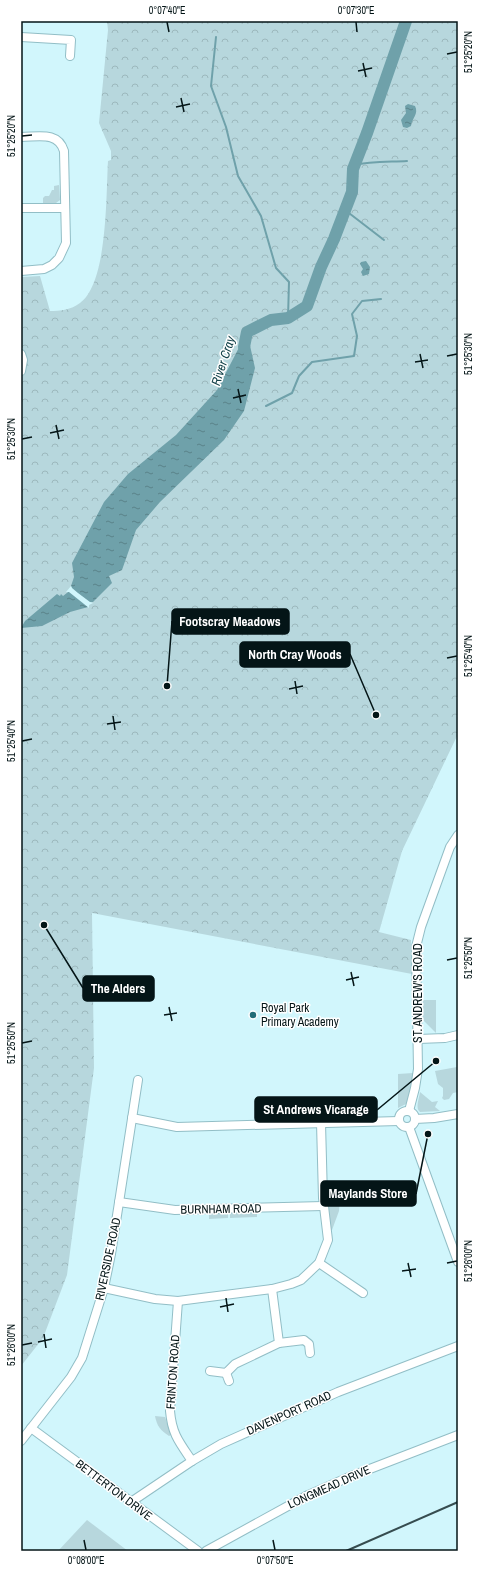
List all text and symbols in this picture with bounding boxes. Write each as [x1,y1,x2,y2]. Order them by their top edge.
text: 0°07'40"E [149,4,185,17]
text: 0°07'30"E [338,4,374,17]
text: 51°25'20"N [462,31,475,73]
text: 51°25'20"N [5,115,18,157]
text: 51°25'30"N [462,333,475,375]
water label: River Cray [207,334,239,388]
text: 51°25'30"N [5,418,18,460]
callout: Footscray Meadows [172,609,289,634]
text: Footscray Meadows [179,613,281,630]
text: 51°25'40"N [462,635,475,677]
callout: North Cray Woods [240,642,350,667]
text: North Cray Woods [248,646,342,663]
text: 51°25'40"N [5,720,18,762]
text: 51°25'50"N [462,937,475,979]
street label: ST. ANDREW'S ROAD [410,943,426,1043]
callout: The Alders [83,976,154,1001]
text: The Alders [91,980,145,997]
place label: Royal Park Primary Academy [261,1000,339,1030]
marker: Royal Park Primary Academy [248,1010,258,1020]
text: 51°25'50"N [5,1022,18,1064]
callout: St Andrews Vicarage [255,1097,377,1122]
text: St Andrews Vicarage [263,1101,369,1118]
callout: Maylands Store [321,1181,416,1206]
text: Maylands Store [329,1185,407,1202]
street label: BURNHAM ROAD [180,1200,262,1218]
street label: RIVERSIDE ROAD [91,1216,125,1302]
text: 51°26'00"N [462,1240,475,1282]
text: 51°26'00"N [5,1324,18,1366]
street label: FRINTON ROAD [162,1334,184,1410]
street label: DAVENPORT ROAD [244,1387,334,1439]
street label: BETTERTON DRIVE [72,1456,156,1524]
street label: LONGMEAD DRIVE [285,1462,373,1512]
text: 0°08'00"E [68,1554,104,1567]
text: 0°07'50"E [257,1554,293,1567]

